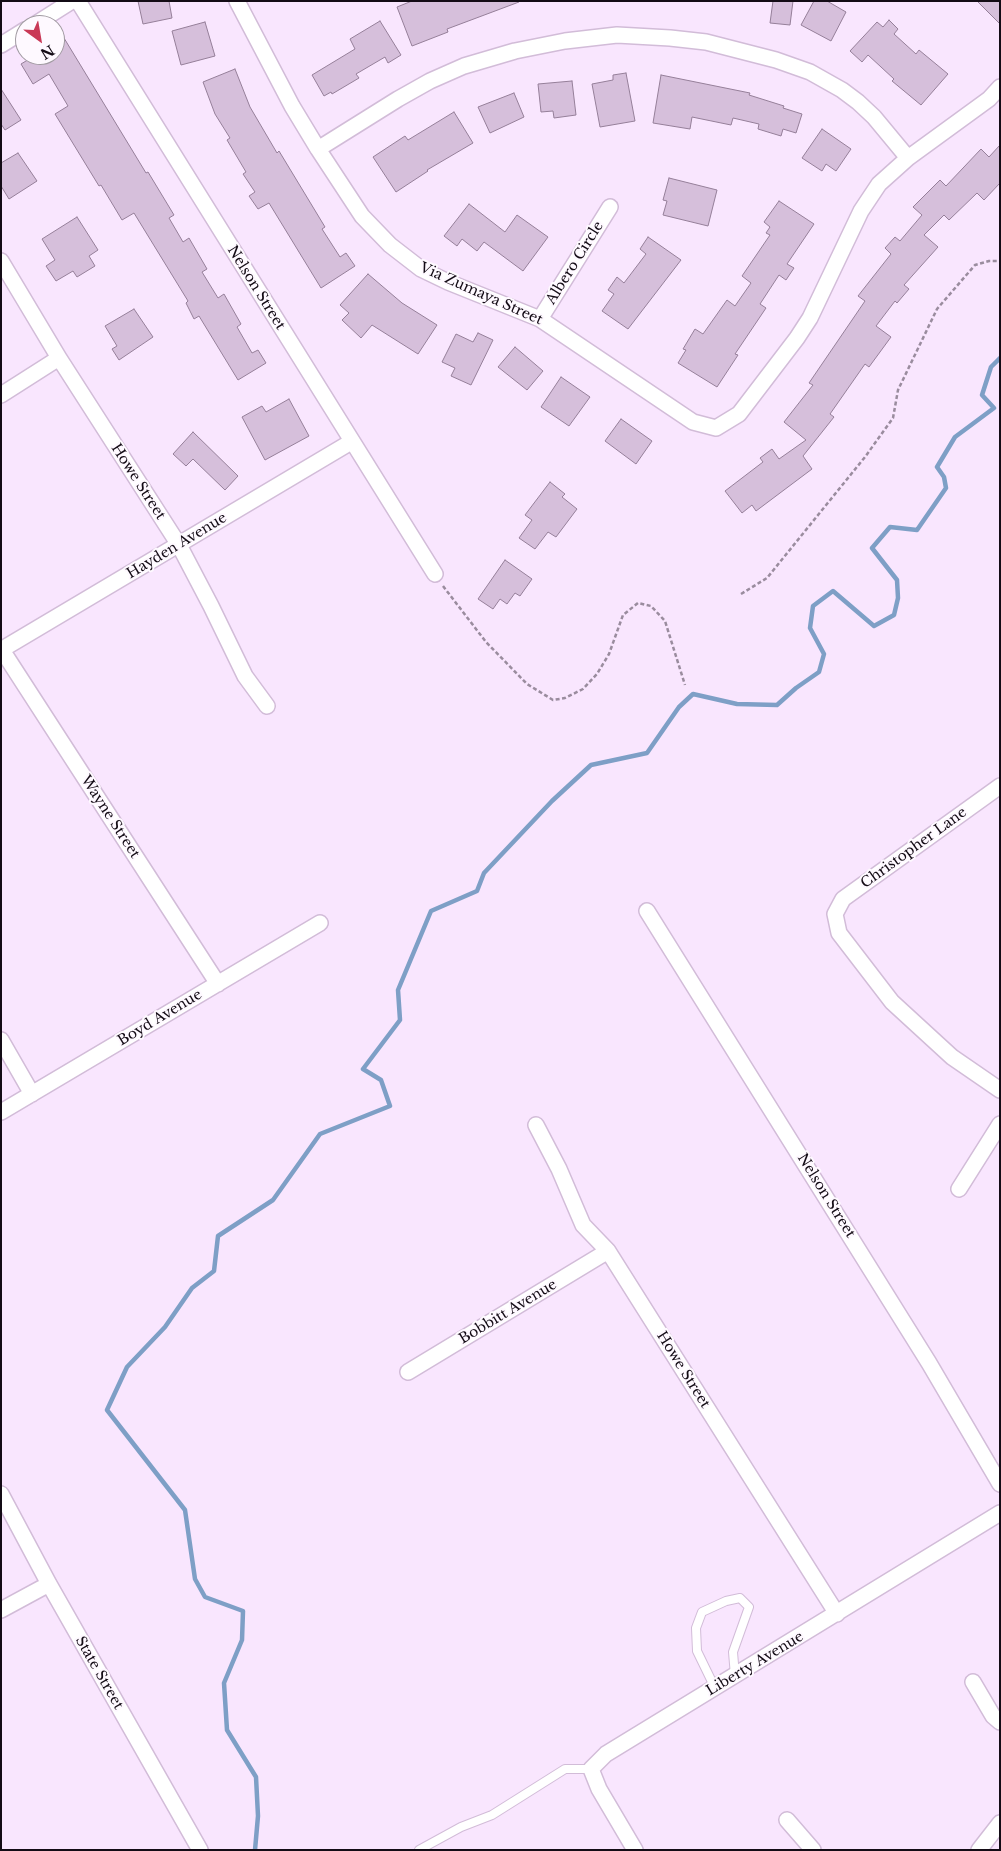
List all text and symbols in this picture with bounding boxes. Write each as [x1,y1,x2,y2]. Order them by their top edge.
north arrow [15,15,65,65]
text: N [37,41,58,63]
street label: Albero Circle [543,218,607,308]
street label: Nelson Street [223,243,289,333]
street label: Via Zumaya Street [417,259,545,329]
street label: Howe Street [107,441,169,523]
street label: Hayden Avenue [124,510,230,582]
street label: Wayne Street [77,772,143,862]
street label: Christopher Lane [858,804,970,892]
street label: Boyd Avenue [115,986,205,1050]
street label: Nelson Street [793,1151,859,1241]
street label: Bobbitt Avenue [456,1276,560,1348]
street label: Howe Street [653,1329,713,1411]
street label: Liberty Avenue [703,1628,807,1700]
street label: State Street [71,1634,127,1712]

